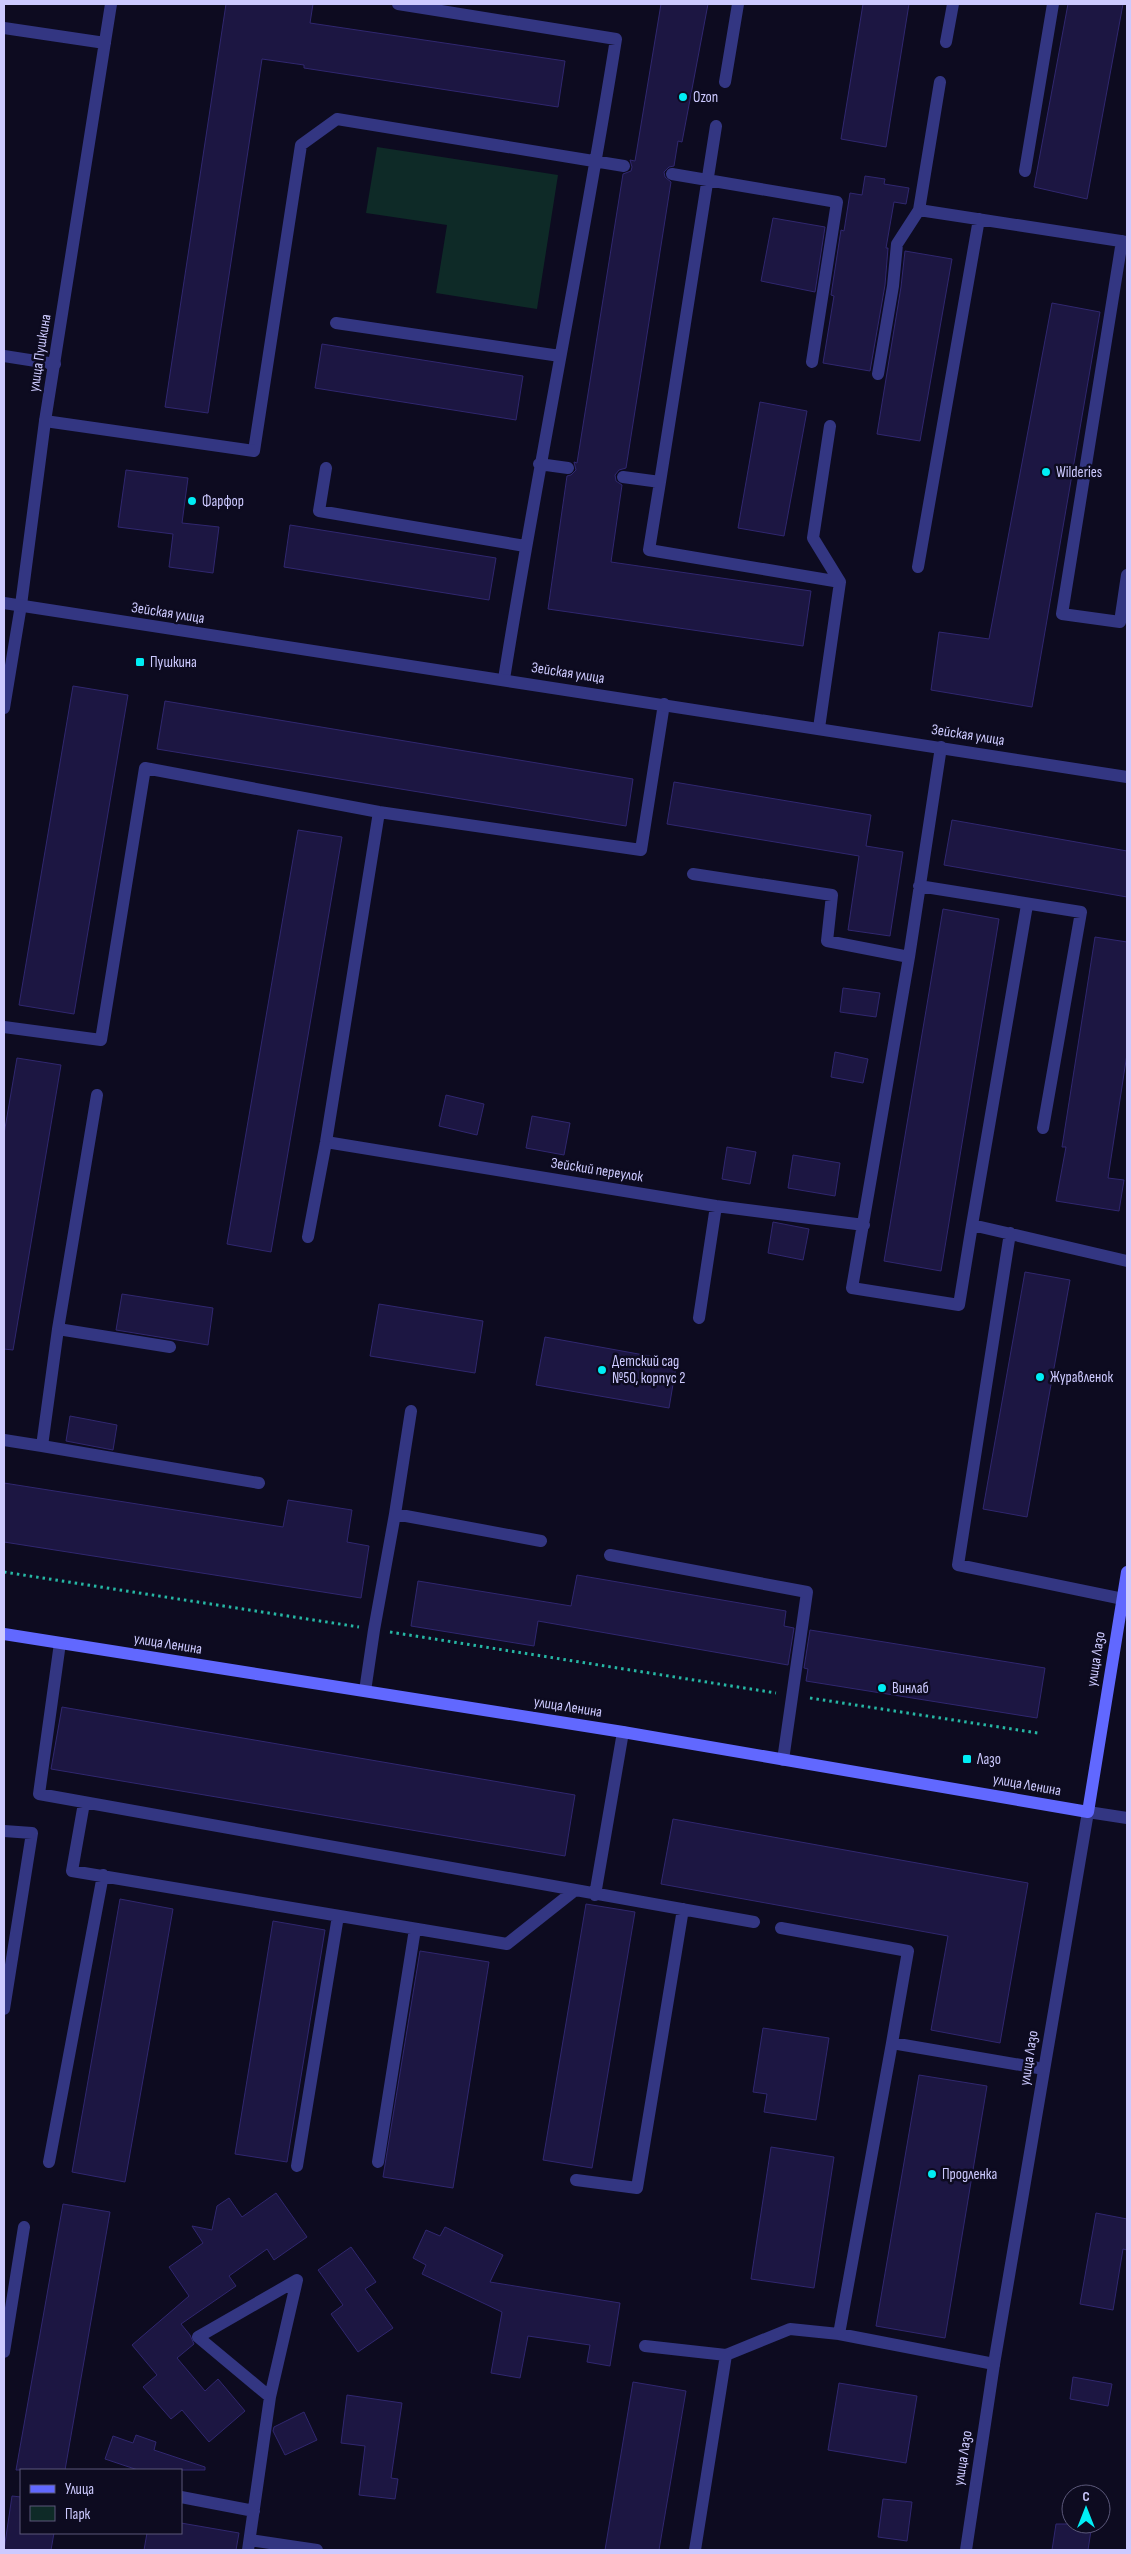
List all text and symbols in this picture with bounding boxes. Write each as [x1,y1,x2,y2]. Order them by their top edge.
place label: Ozon [693,88,718,107]
marker: Ozon [677,91,689,103]
street label: улица Пушкина [24,313,56,393]
place label: Wilderies [1056,463,1102,482]
marker: Wilderies [1040,466,1052,478]
place label: Фарфор [202,492,244,511]
marker: Фарфор [186,495,198,507]
street label: Зейская улица [130,598,206,628]
place label: Пушкина [150,653,197,672]
marker: Пушкина [134,656,146,668]
street label: Зейская улица [530,658,606,688]
street label: Зейская улица [930,720,1006,750]
street label: Зейский переулок [550,1153,645,1187]
place label: Детский сад №50, корпус 2 [612,1352,685,1388]
marker: Детский сад №50, корпус 2 [596,1364,608,1376]
place label: Журавленок [1050,1368,1113,1387]
marker: Журавленок [1034,1371,1046,1383]
street label: улица Ленина [133,1629,204,1659]
street label: улица Лазо [1082,1630,1110,1688]
place label: Винлаб [892,1679,929,1698]
marker: Винлаб [876,1682,888,1694]
street label: улица Ленина [533,1692,604,1722]
place label: Лазо [976,1750,1001,1769]
marker: Лазо [961,1753,973,1765]
street label: улица Ленина [991,1770,1063,1800]
street label: улица Лазо [1015,2029,1043,2087]
place label: Продленка [942,2165,997,2184]
marker: Продленка [926,2168,938,2180]
street label: улица Лазо [949,2429,977,2487]
legend [20,2469,182,2534]
text: Улица [65,2480,94,2499]
north arrow [1061,2484,1111,2534]
text: С [1082,2488,1090,2505]
text: Парк [65,2505,91,2524]

